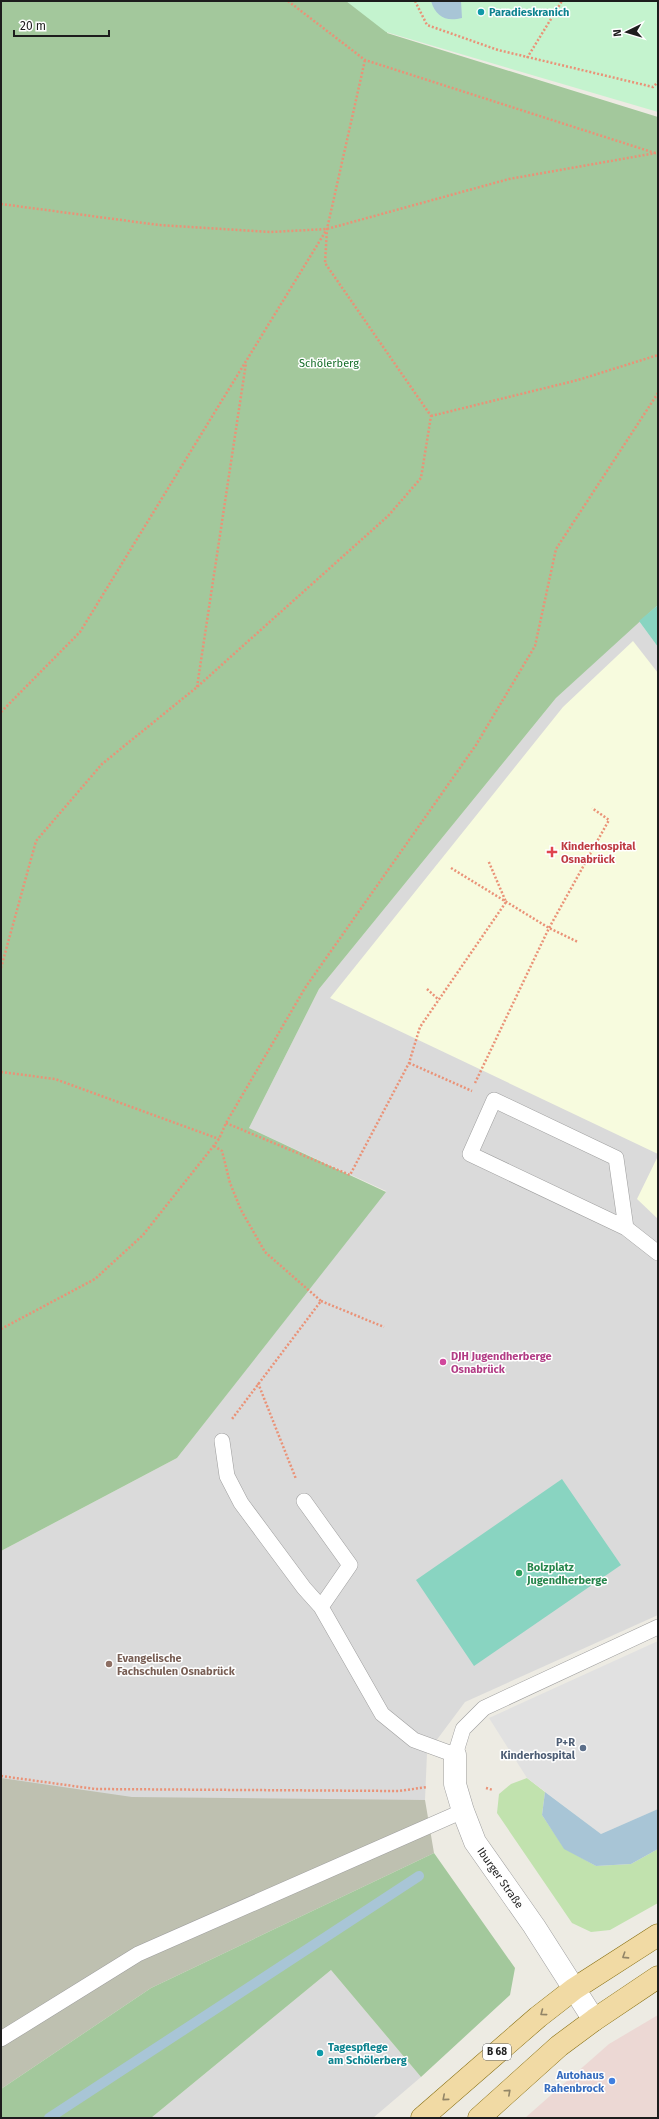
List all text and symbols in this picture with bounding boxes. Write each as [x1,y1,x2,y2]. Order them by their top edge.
place label: Paradieskranich [489,6,569,19]
marker: Paradieskranich [476,7,486,17]
scale bar [14,12,109,38]
north arrow [607,12,647,52]
text: 20 m [20,19,46,33]
text: N [611,29,624,37]
park label: Schölerberg [299,357,359,370]
place label: Kinderhospital Osnabrück [561,840,636,866]
marker: Kinderhospital Osnabrück [546,846,558,858]
place label: DJH Jugendherberge Osnabrück [451,1350,552,1376]
marker: DJH Jugendherberge Osnabrück [438,1357,448,1367]
place label: Bolzplatz Jugendherberge [526,1561,607,1587]
marker: Bolzplatz Jugendherberge [514,1568,524,1578]
place label: Evangelische Fachschulen Osnabrück [117,1652,236,1678]
marker: Evangelische Fachschulen Osnabrück [104,1659,114,1669]
place label: P+R Kinderhospital [500,1736,576,1762]
marker: P+R Kinderhospital [578,1743,588,1753]
street label: Iburger Straße [474,1845,526,1911]
one-way arrow [623,1951,630,1958]
one-way arrow [540,2008,547,2016]
place label: Tagespflege am Schölerberg [328,2041,408,2067]
road number: B 68 [483,2044,511,2060]
marker: Tagespflege am Schölerberg [315,2048,325,2058]
place label: Autohaus Rahenbrock [544,2069,605,2095]
marker: Autohaus Rahenbrock [607,2076,617,2086]
one-way arrow [503,2090,510,2097]
one-way arrow [442,2093,449,2100]

